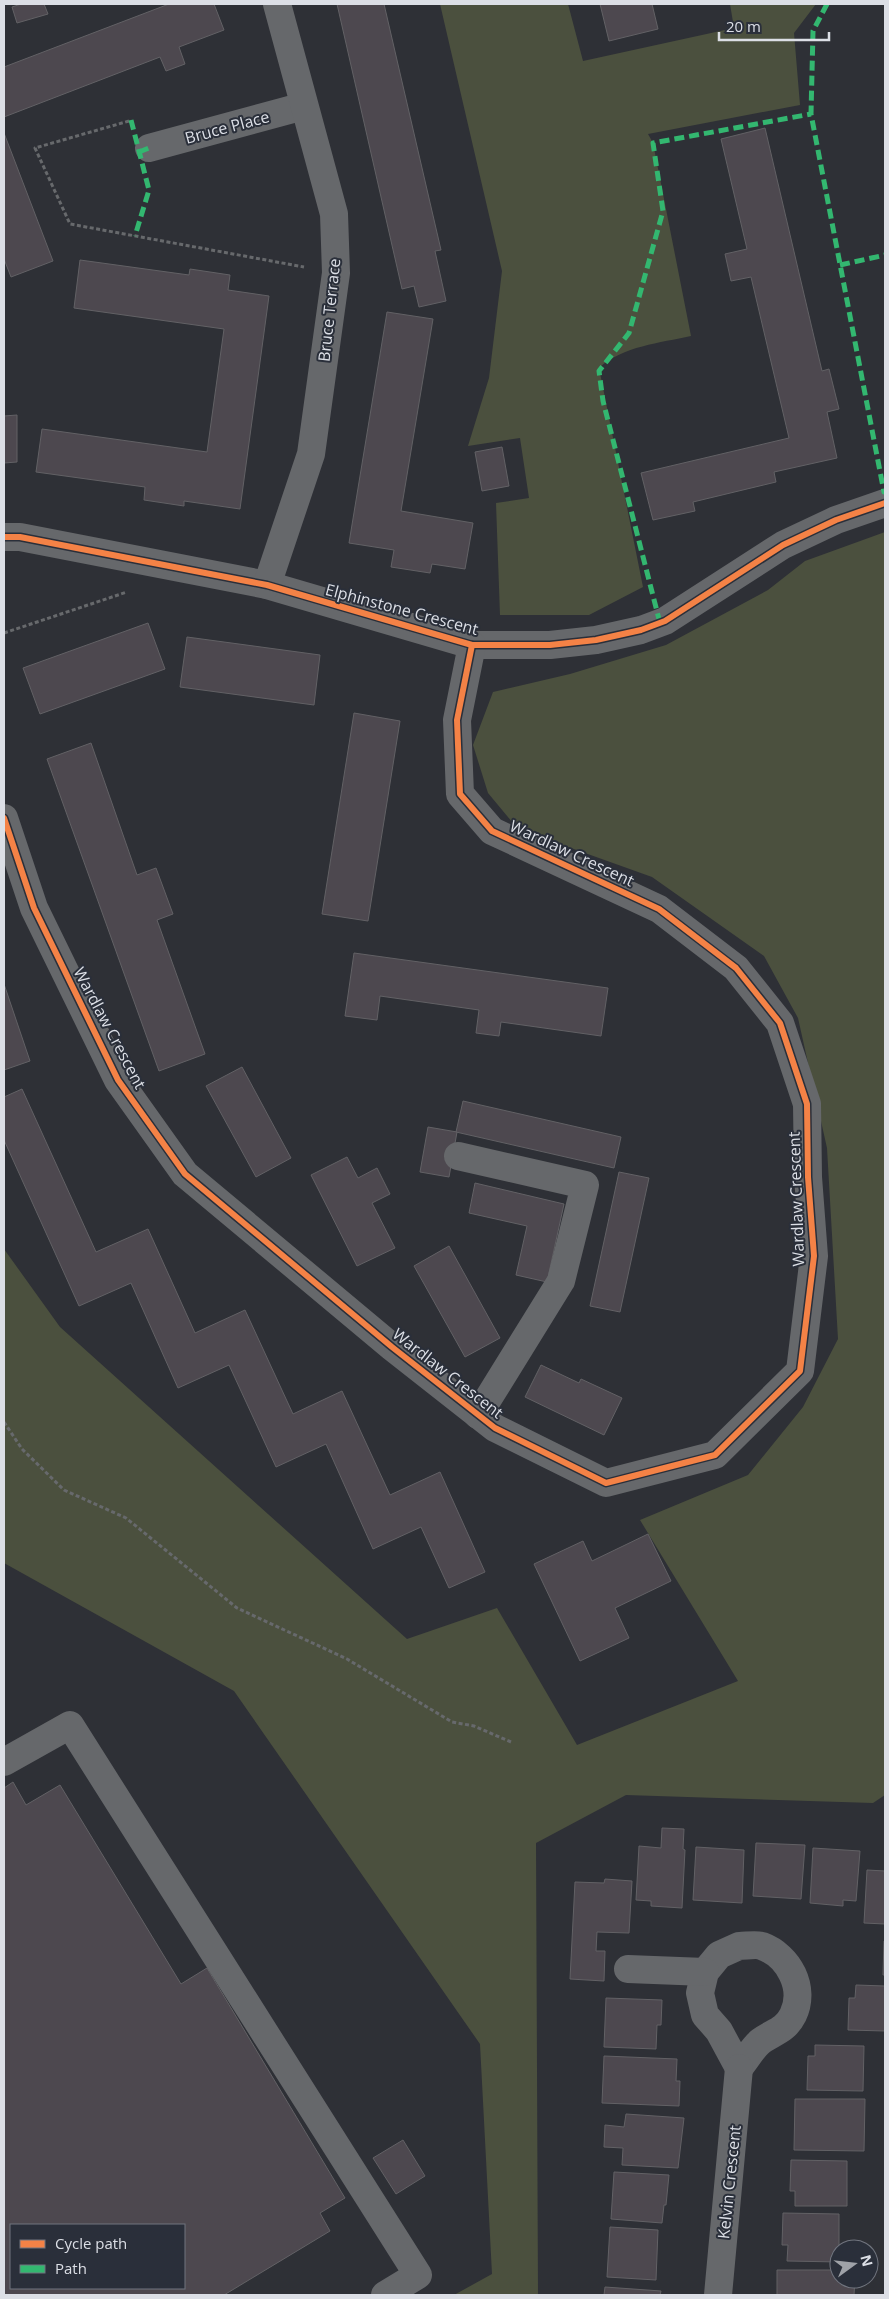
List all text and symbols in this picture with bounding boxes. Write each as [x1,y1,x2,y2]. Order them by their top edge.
scale bar [719,10,829,42]
text: 20 m [726,16,761,36]
street label: Bruce Place [182,105,272,149]
street label: Bruce Terrace [313,257,345,363]
street label: Elphinstone Crescent [323,578,481,640]
street label: Wardlaw Crescent [506,815,638,892]
street label: Wardlaw Crescent [69,963,152,1093]
street label: Wardlaw Crescent [783,1131,809,1267]
street label: Wardlaw Crescent [388,1323,508,1423]
street label: Kelvin Crescent [712,2124,746,2240]
legend [10,2224,185,2289]
text: Cycle path [55,2233,127,2253]
north arrow [829,2239,879,2289]
text: N [856,2253,878,2268]
text: Path [55,2258,87,2278]

